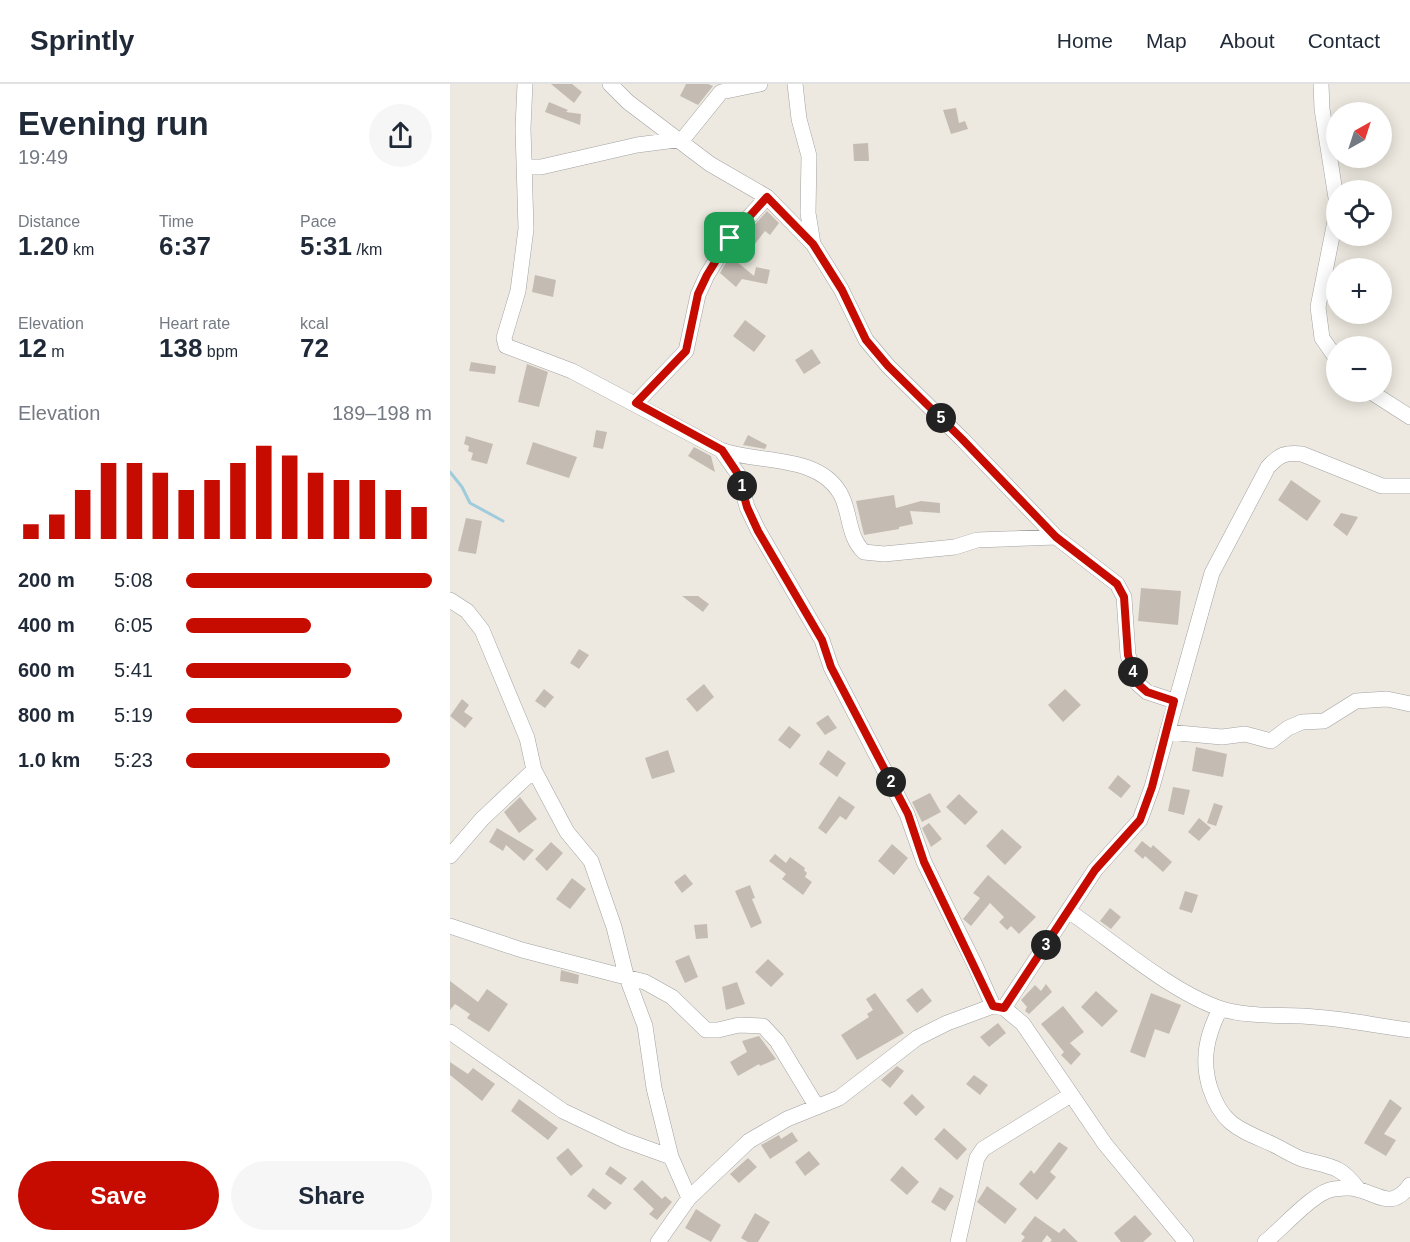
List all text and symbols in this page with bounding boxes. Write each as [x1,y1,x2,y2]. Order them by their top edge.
text: Sprintly [30,25,134,56]
text: Home [1057,29,1113,52]
text: Map [1146,29,1187,52]
text: About [1220,29,1275,52]
text: Contact [1308,29,1380,52]
north arrow [1326,102,1392,168]
map controls [1326,102,1392,402]
button: share [369,104,432,167]
text: Evening run [18,105,209,142]
text: 19:49 [18,146,68,168]
button: locate [1326,180,1392,246]
pin [704,212,755,263]
text: Distance [18,213,80,230]
text: Time [159,213,194,230]
text: Pace [300,213,336,230]
icon: arrive [713,221,746,254]
text: 1.20 [18,231,69,261]
text: 6:37 [159,231,211,261]
text: 5:31 [300,231,352,261]
text: km [69,241,94,258]
text: /km [352,241,382,258]
button: + [1326,258,1392,324]
text: Elevation [18,315,84,332]
text: Heart rate [159,315,230,332]
text: kcal [300,315,328,332]
text: 12 [18,333,47,363]
text: 138 [159,333,202,363]
text: 72 [300,333,329,363]
button: − [1326,336,1392,402]
text: m [47,343,65,360]
text: bpm [202,343,238,360]
text: Elevation [18,402,100,424]
text: 189–198 m [332,402,432,424]
pin: 5 [926,403,956,433]
text: 5 [937,409,945,426]
pin: 1 [727,471,757,501]
text: 1 [738,477,746,494]
text: 200 m [18,569,75,591]
text: 5:08 [114,569,153,591]
text: 400 m [18,614,75,636]
text: 6:05 [114,614,153,636]
pin: 4 [1118,657,1148,687]
text: 600 m [18,659,75,681]
text: 5:41 [114,659,153,681]
text: 4 [1129,663,1137,680]
text: 800 m [18,704,75,726]
text: 5:19 [114,704,153,726]
text: 1.0 km [18,749,80,771]
text: 5:23 [114,749,153,771]
pin: 2 [876,767,906,797]
text: 2 [887,773,895,790]
pin: 3 [1031,930,1061,960]
text: 3 [1042,936,1050,953]
button: Save [18,1161,219,1230]
button: Share [231,1161,432,1230]

